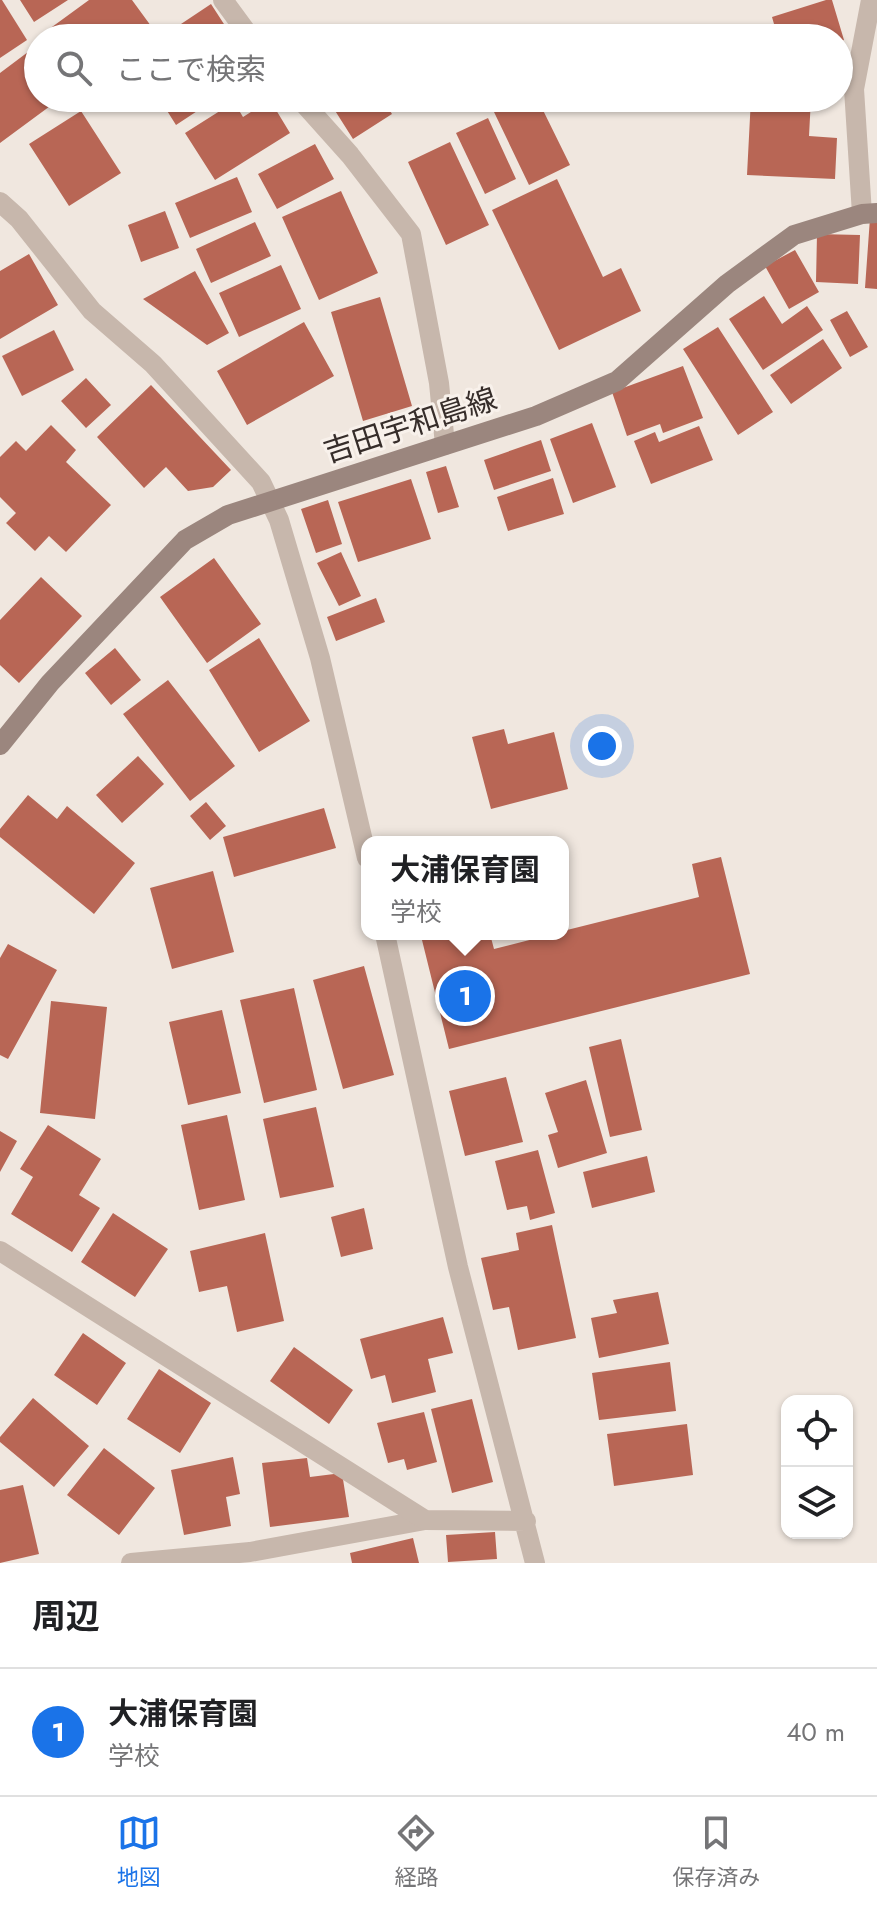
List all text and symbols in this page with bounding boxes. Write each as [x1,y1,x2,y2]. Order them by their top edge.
search box [24,24,853,112]
icon: search [52,46,96,90]
text: ここで検索 [116,48,266,91]
street label: 吉田宇和島線 [318,377,502,473]
your location [582,726,622,766]
popup [361,836,569,940]
text: 大浦保育園 [390,848,540,891]
text: 学校 [390,893,442,931]
pin: 1 [439,966,491,1026]
map controls [781,1395,853,1539]
button: locate [781,1395,853,1467]
button: layers [781,1467,853,1539]
text: 周辺 [32,1592,100,1641]
text: 大浦保育園 [108,1692,258,1735]
text: 1 [51,1713,65,1751]
text: 40 m [786,1713,845,1751]
text: 学校 [108,1737,160,1775]
tab: 地図 [117,1811,161,1893]
tab: 経路 [394,1811,438,1893]
tab: 保存済み [672,1811,760,1893]

